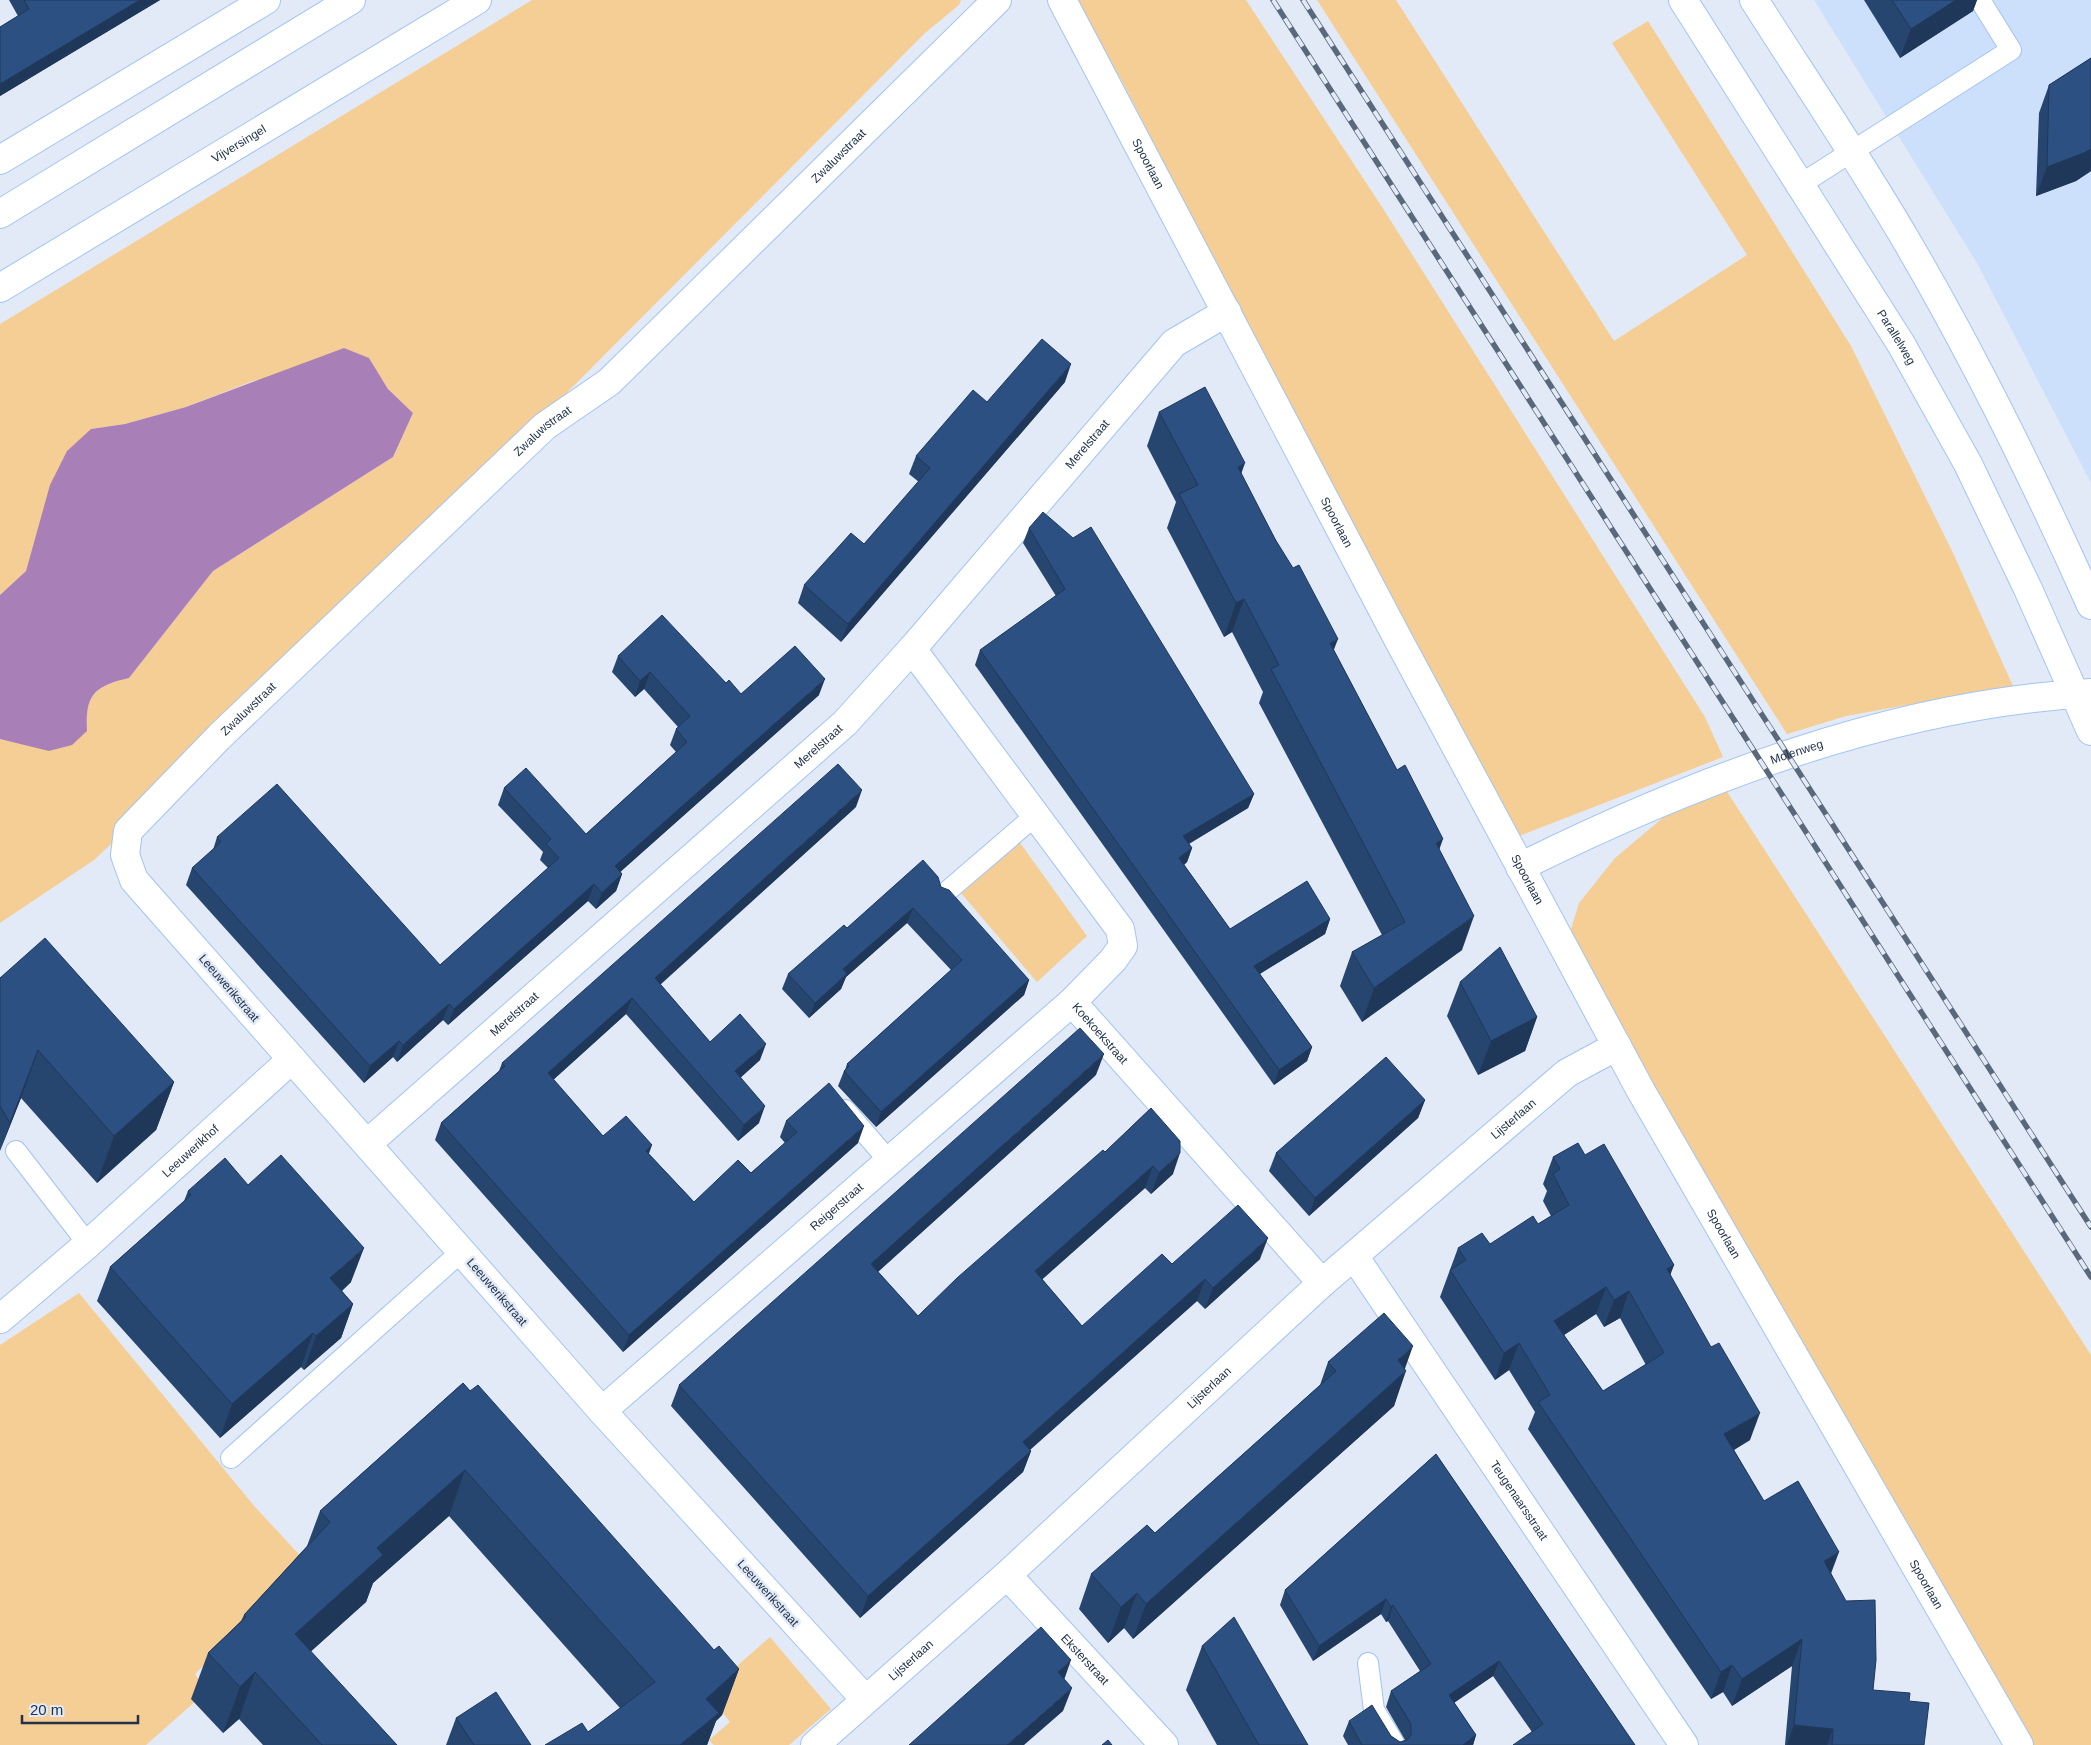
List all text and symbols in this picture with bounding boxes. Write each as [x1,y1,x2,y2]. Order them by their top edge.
street label: Vijversingel [209,122,269,166]
street label: Zwaluwstraat [809,126,869,186]
street label: Spoorlaan [1129,136,1167,191]
street label: Parallelweg [1874,307,1918,367]
street label: Zwaluwstraat [511,403,575,459]
street label: Merelstraat [1062,416,1113,472]
street label: Spoorlaan [1318,495,1356,550]
street label: Zwaluwstraat [218,679,279,738]
street label: Merelstraat [791,721,846,772]
street label: Molenweg [1768,737,1825,767]
street label: Spoorlaan [1508,852,1546,907]
street label: Leeuwerikstraat [196,951,263,1025]
street label: Merelstraat [487,989,542,1039]
street label: Koekoekstraat [1069,1000,1131,1067]
street label: Lijsterlaan [1488,1096,1539,1142]
street label: Leeuwerikhof [159,1121,222,1180]
street label: Reigerstraat [807,1180,866,1234]
street label: Spoorlaan [1704,1207,1743,1261]
street label: Leeuwerikstraat [464,1255,531,1329]
street label: Lijsterlaan [1184,1364,1234,1411]
street label: Teugenaarsstraat [1487,1458,1551,1543]
street label: Leeuwerikstraat [734,1557,802,1630]
street label: Spoorlaan [1906,1557,1946,1612]
street label: Eksterstraat [1058,1631,1112,1688]
street label: Lijsterlaan [886,1637,936,1684]
scale bar [22,1692,139,1724]
text: 20 m [30,1701,63,1718]

